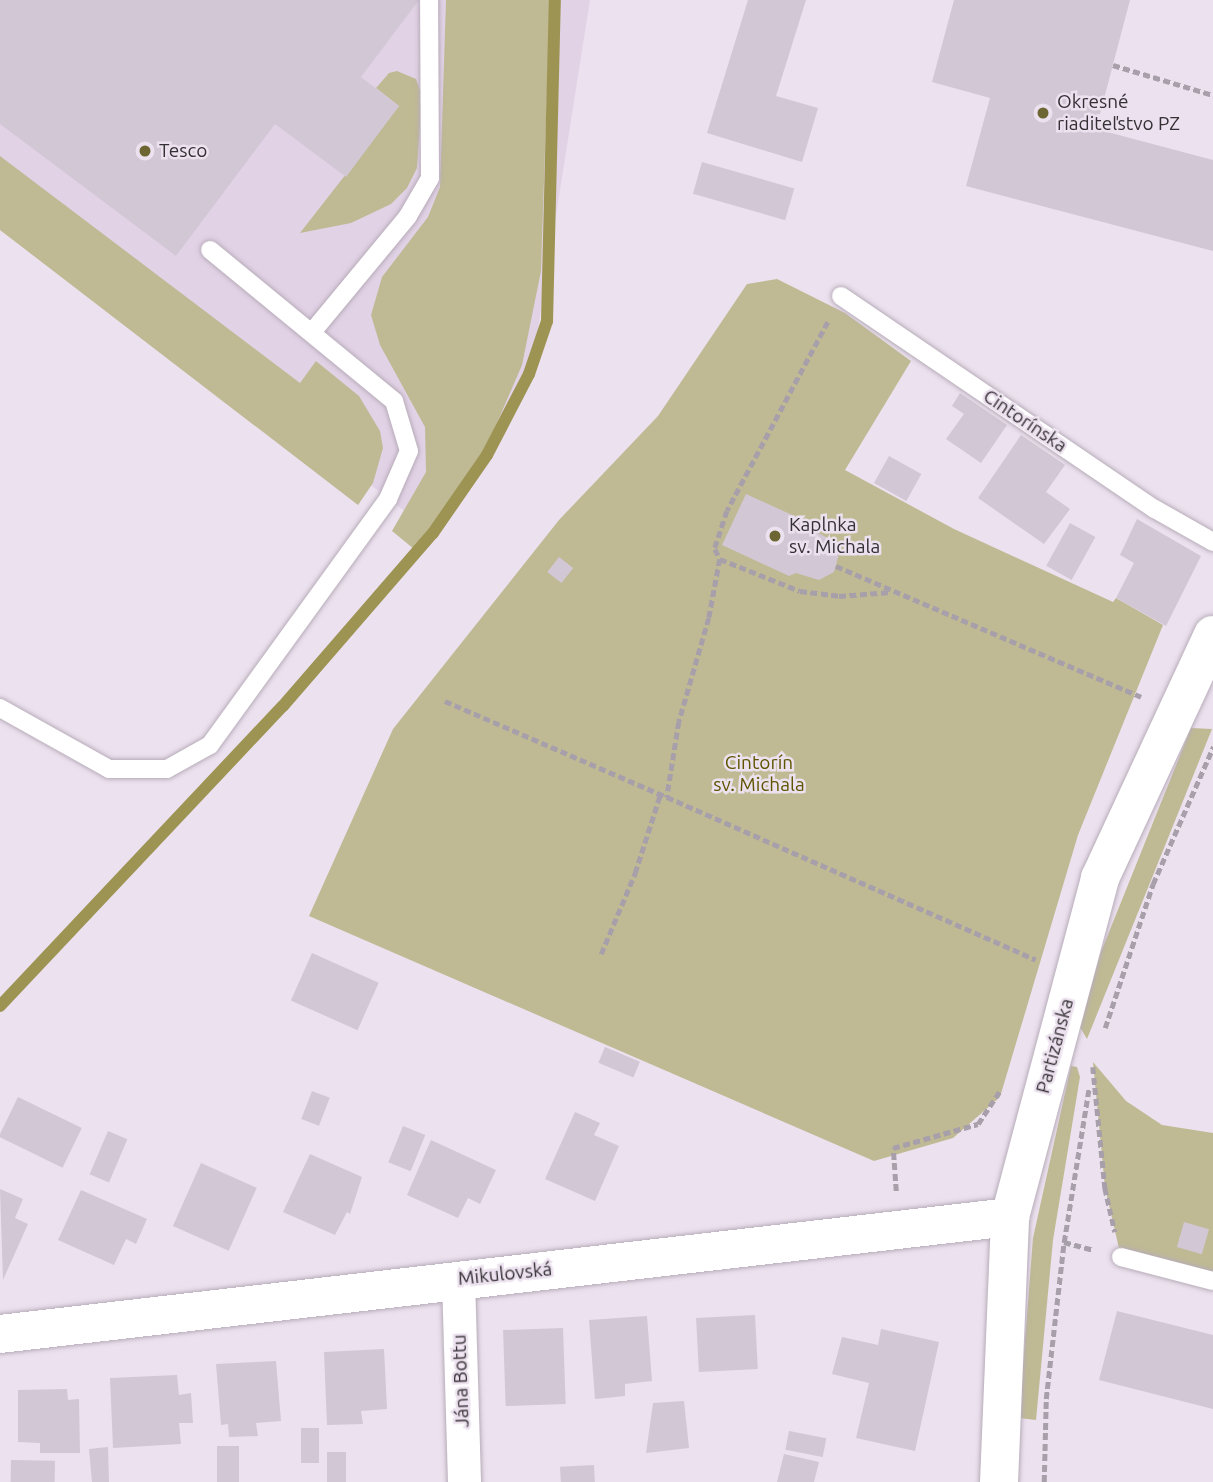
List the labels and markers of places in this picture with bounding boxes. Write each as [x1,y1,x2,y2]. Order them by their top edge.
place label: Okresné riaditeľstvo PZ [1057,91,1180,135]
marker: Okresné riaditeľstvo PZ [1035,105,1051,121]
place label: Tesco [159,140,207,162]
marker: Tesco [137,143,153,159]
place label: Kaplnka sv. Michala [789,514,880,558]
marker: Kaplnka sv. Michala [767,528,783,544]

